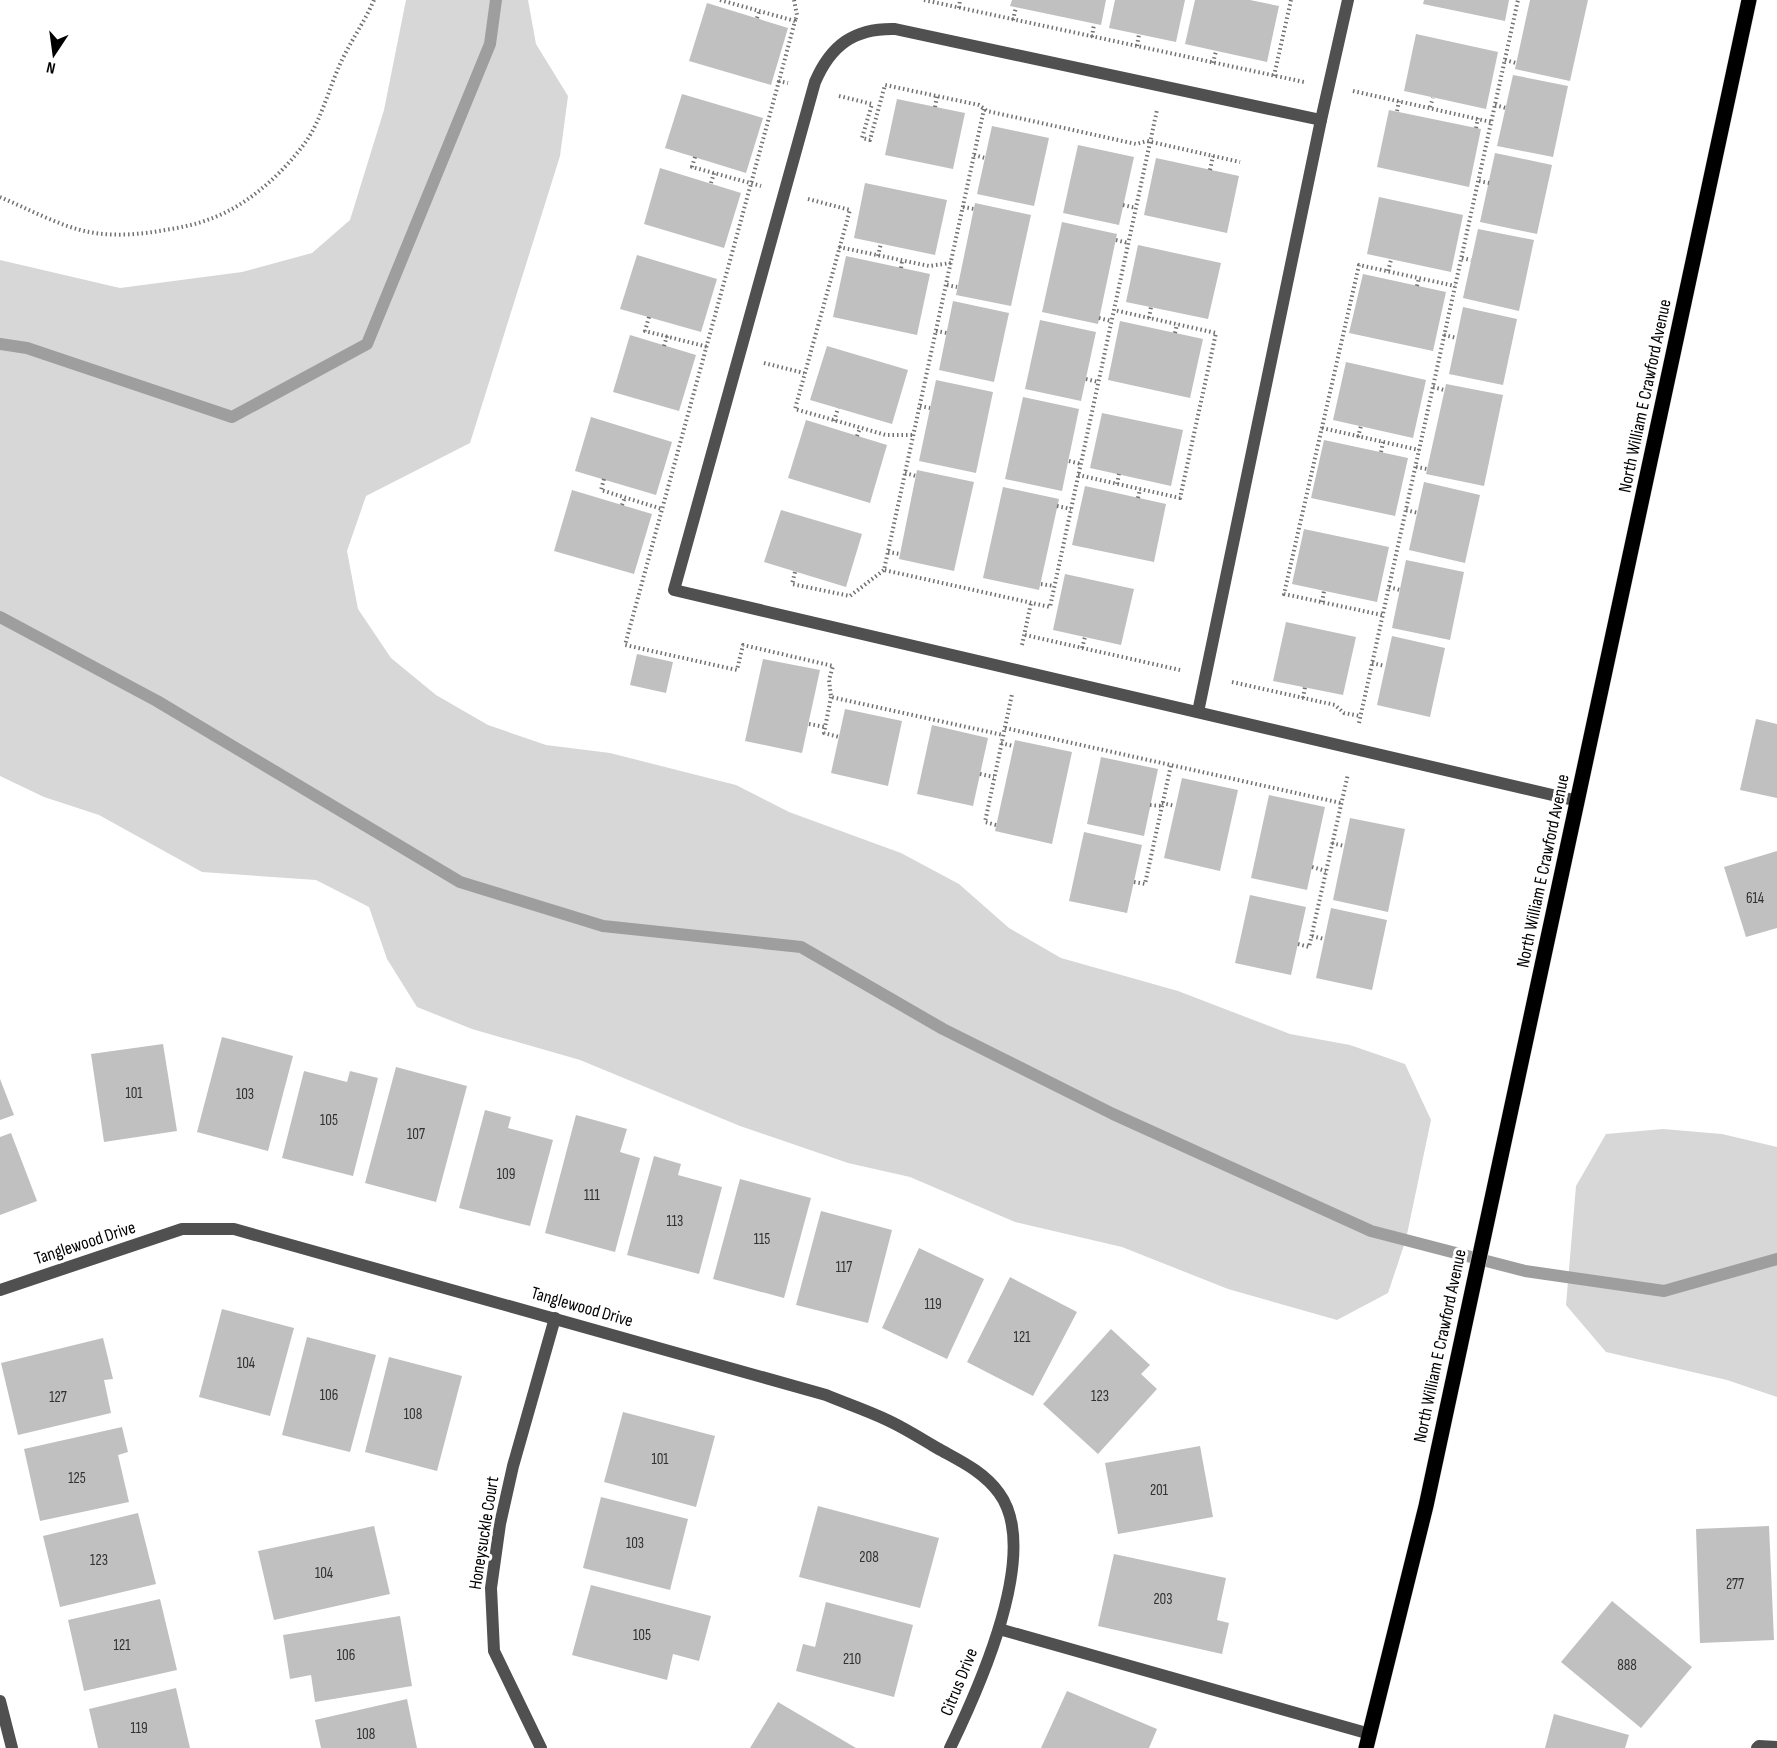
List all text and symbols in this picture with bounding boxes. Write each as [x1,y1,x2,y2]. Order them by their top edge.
north arrow [24,24,84,84]
text: N [45,57,57,77]
street label: North William E Crawford Avenue [1614,297,1676,495]
street label: North William E Crawford Avenue [1512,772,1574,970]
house number: 614 [1746,889,1764,908]
house number: 101 [125,1084,143,1103]
house number: 103 [236,1085,254,1104]
house number: 105 [320,1111,338,1130]
house number: 107 [407,1125,425,1144]
house number: 109 [497,1165,515,1184]
house number: 111 [584,1186,601,1205]
house number: 113 [667,1212,683,1231]
street label: Tanglewood Drive [32,1217,138,1269]
house number: 115 [754,1230,770,1249]
street label: North William E Crawford Avenue [1409,1247,1471,1445]
house number: 117 [836,1258,852,1277]
street label: Tanglewood Drive [529,1282,635,1332]
house number: 119 [924,1295,942,1314]
house number: 121 [1014,1328,1031,1347]
house number: 104 [237,1354,255,1373]
house number: 106 [320,1386,338,1405]
house number: 123 [1091,1387,1109,1406]
house number: 127 [49,1388,67,1407]
house number: 108 [404,1405,422,1424]
house number: 101 [651,1450,669,1469]
house number: 125 [68,1469,86,1488]
street label: Honeysuckle Court [465,1474,503,1591]
house number: 201 [1150,1481,1169,1500]
house number: 103 [626,1534,644,1553]
house number: 208 [859,1548,879,1567]
house number: 123 [90,1551,108,1570]
house number: 104 [315,1564,333,1583]
house number: 277 [1726,1575,1744,1594]
house number: 203 [1153,1590,1173,1609]
house number: 105 [633,1626,651,1645]
house number: 121 [114,1636,131,1655]
street label: Citrus Drive [936,1645,982,1719]
house number: 106 [337,1646,355,1665]
house number: 210 [843,1650,861,1669]
house number: 888 [1617,1656,1637,1675]
house number: 119 [130,1719,148,1738]
house number: 108 [357,1725,375,1744]

